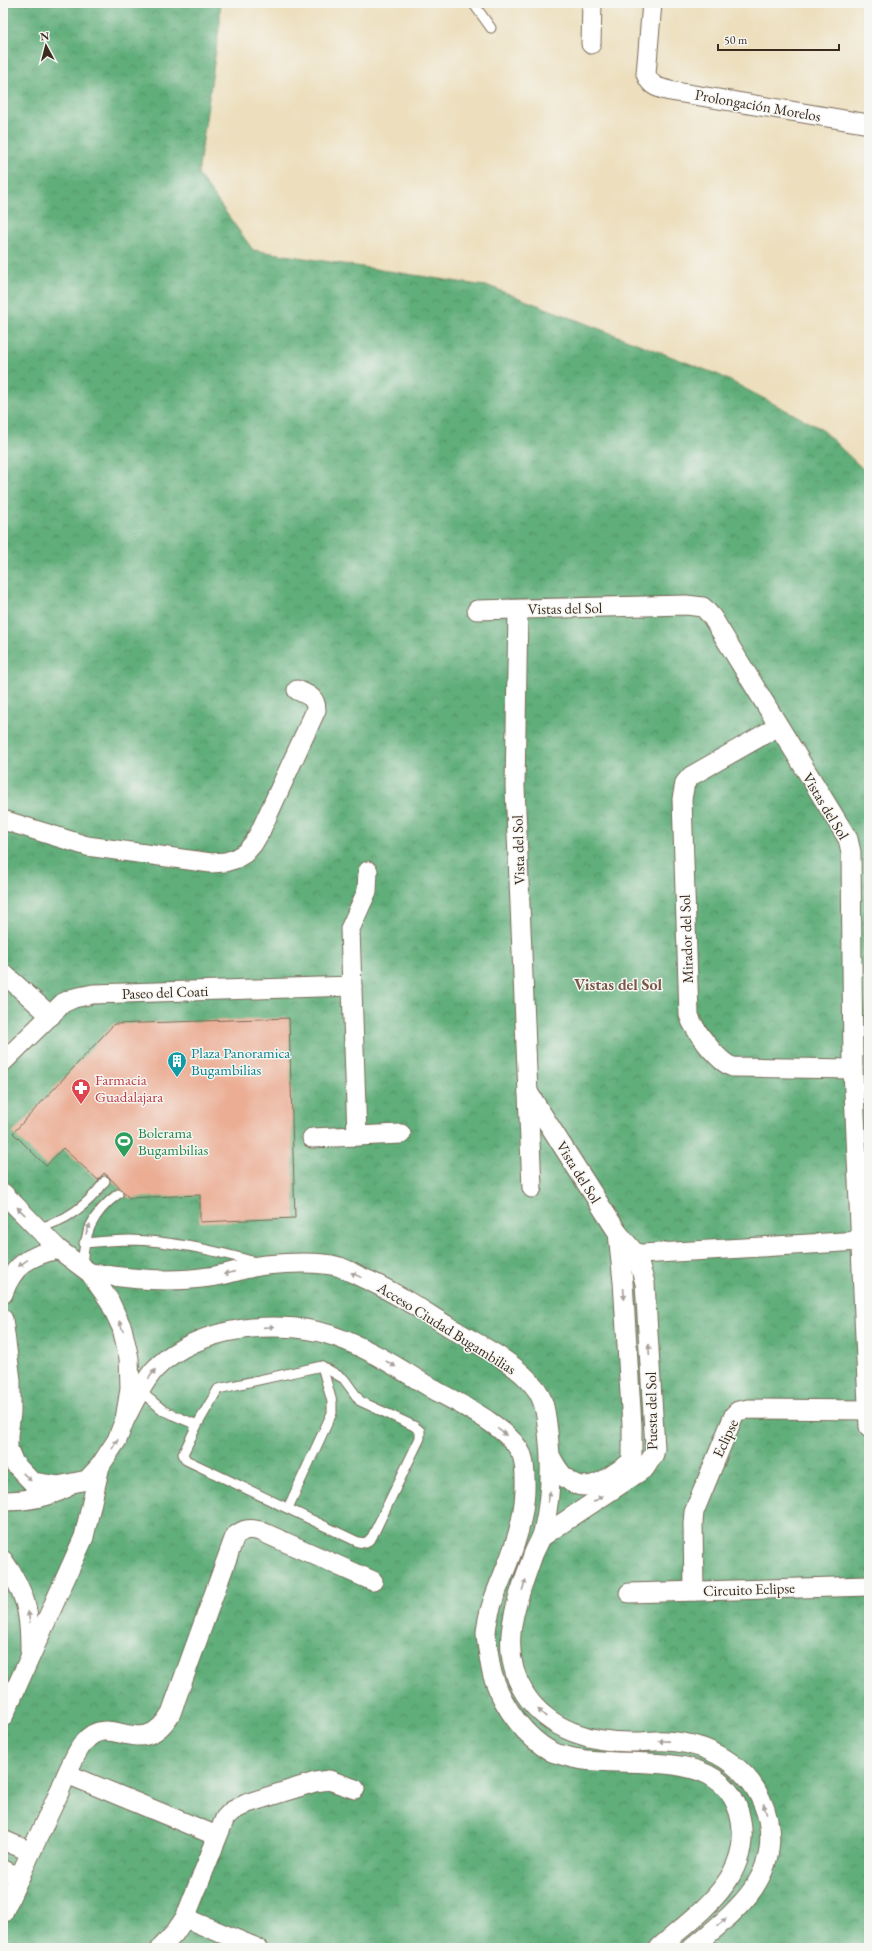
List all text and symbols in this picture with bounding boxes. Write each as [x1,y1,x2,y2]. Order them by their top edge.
north arrow [26,26,66,66]
scale bar [718,26,839,52]
text: N [40,29,50,44]
text: 50 m [724,32,748,48]
street label: Prolongación Morelos [694,85,823,125]
street label: Vistas del Sol [528,598,603,618]
street label: Vistas del Sol [799,769,854,843]
street label: Vista del Sol [507,814,529,885]
street label: Mirador del Sol [675,894,697,984]
district label: Vistas del Sol [574,974,662,995]
street label: Paseo del Coati [121,981,209,1003]
place label: Plaza Panoramica Bugambilias [191,1043,290,1079]
building icon: Plaza Panoramica Bugambilias [166,1050,188,1078]
place label: Farmacia Guadalajara [95,1070,163,1106]
pharmacy icon: Farmacia Guadalajara [70,1077,92,1105]
place label: Bolerama Bugambilias [138,1123,209,1159]
sports icon: Bolerama Bugambilias [113,1130,135,1158]
street label: Vista del Sol [552,1137,606,1207]
one-way arrow [16,1206,26,1216]
one-way arrow [86,1222,92,1234]
one-way arrow [18,1259,29,1267]
one-way arrow [222,1271,235,1277]
one-way arrow [350,1272,361,1278]
street label: Acceso Ciudad Bugambilias [373,1277,520,1379]
one-way arrow [620,1288,627,1300]
one-way arrow [117,1320,123,1332]
one-way arrow [263,1324,275,1331]
one-way arrow [646,1344,653,1356]
one-way arrow [385,1361,397,1368]
one-way arrow [147,1368,156,1379]
street label: Puesta del Sol [641,1371,661,1450]
street label: Eclipse [708,1416,742,1460]
one-way arrow [496,1428,507,1436]
one-way arrow [111,1438,118,1450]
one-way arrow [22,1472,32,1482]
one-way arrow [546,1491,552,1503]
one-way arrow [593,1495,604,1503]
street label: Circuito Eclipse [703,1578,795,1600]
one-way arrow [521,1579,527,1591]
one-way arrow [26,1611,32,1623]
one-way arrow [536,1708,547,1717]
one-way arrow [657,1738,670,1744]
one-way arrow [762,1803,768,1815]
one-way arrow [716,1918,727,1927]

